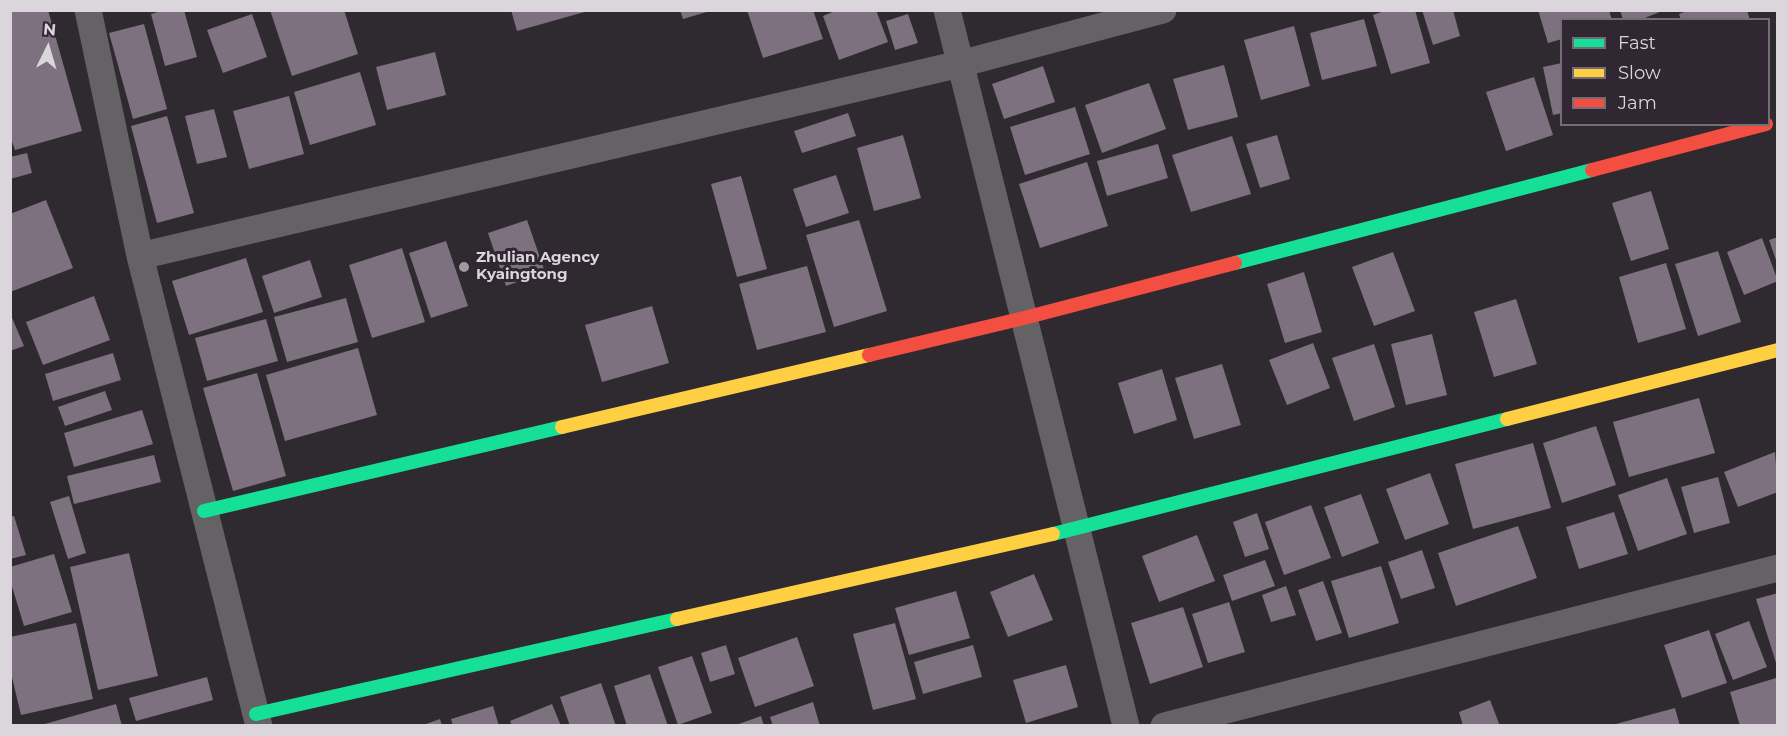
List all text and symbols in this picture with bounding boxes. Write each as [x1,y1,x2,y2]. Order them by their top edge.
north arrow [18,18,78,78]
legend [1560,18,1770,126]
text: N [42,20,57,40]
text: Fast [1618,32,1656,54]
text: Slow [1618,62,1661,84]
text: Jam [1618,92,1657,114]
place label: Zhulian Agency Kyaingtong [476,249,599,284]
marker: Zhulian Agency Kyaingtong [457,260,471,274]

